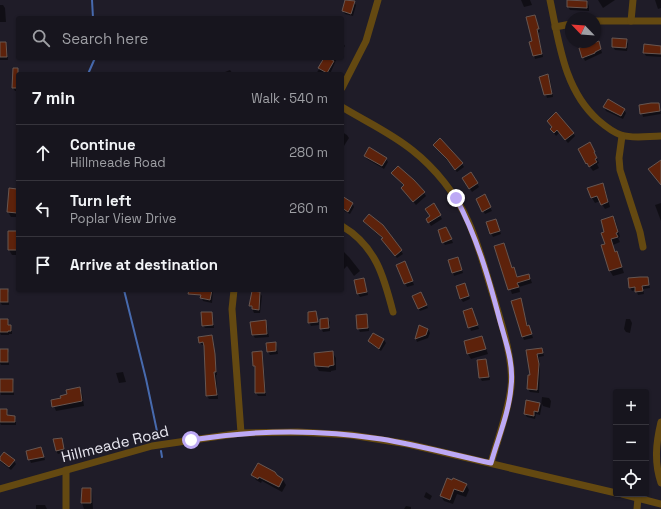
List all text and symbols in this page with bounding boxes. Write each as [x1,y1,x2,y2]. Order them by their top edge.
north arrow [565,12,601,48]
search box [16,16,344,60]
icon: search [30,27,52,49]
text: Search here [62,29,148,48]
text: 7 min [32,87,75,109]
text: Walk · 540 m [251,90,328,107]
text: Continue [70,135,136,154]
icon: ahead [32,142,54,164]
text: 280 m [289,144,328,161]
text: Hillmeade Road [70,154,166,171]
route end [447,189,465,207]
text: Turn left [70,191,132,210]
icon: left [32,198,54,220]
text: 260 m [289,200,328,217]
text: Poplar View Drive [70,210,176,227]
icon: arrive [32,254,54,276]
text: Arrive at destination [70,255,218,274]
map controls [613,389,649,497]
button: + [613,389,649,425]
street label: Hillmeade Road [59,421,171,466]
button: − [613,425,649,461]
route start [182,431,200,449]
button: locate [613,461,649,497]

